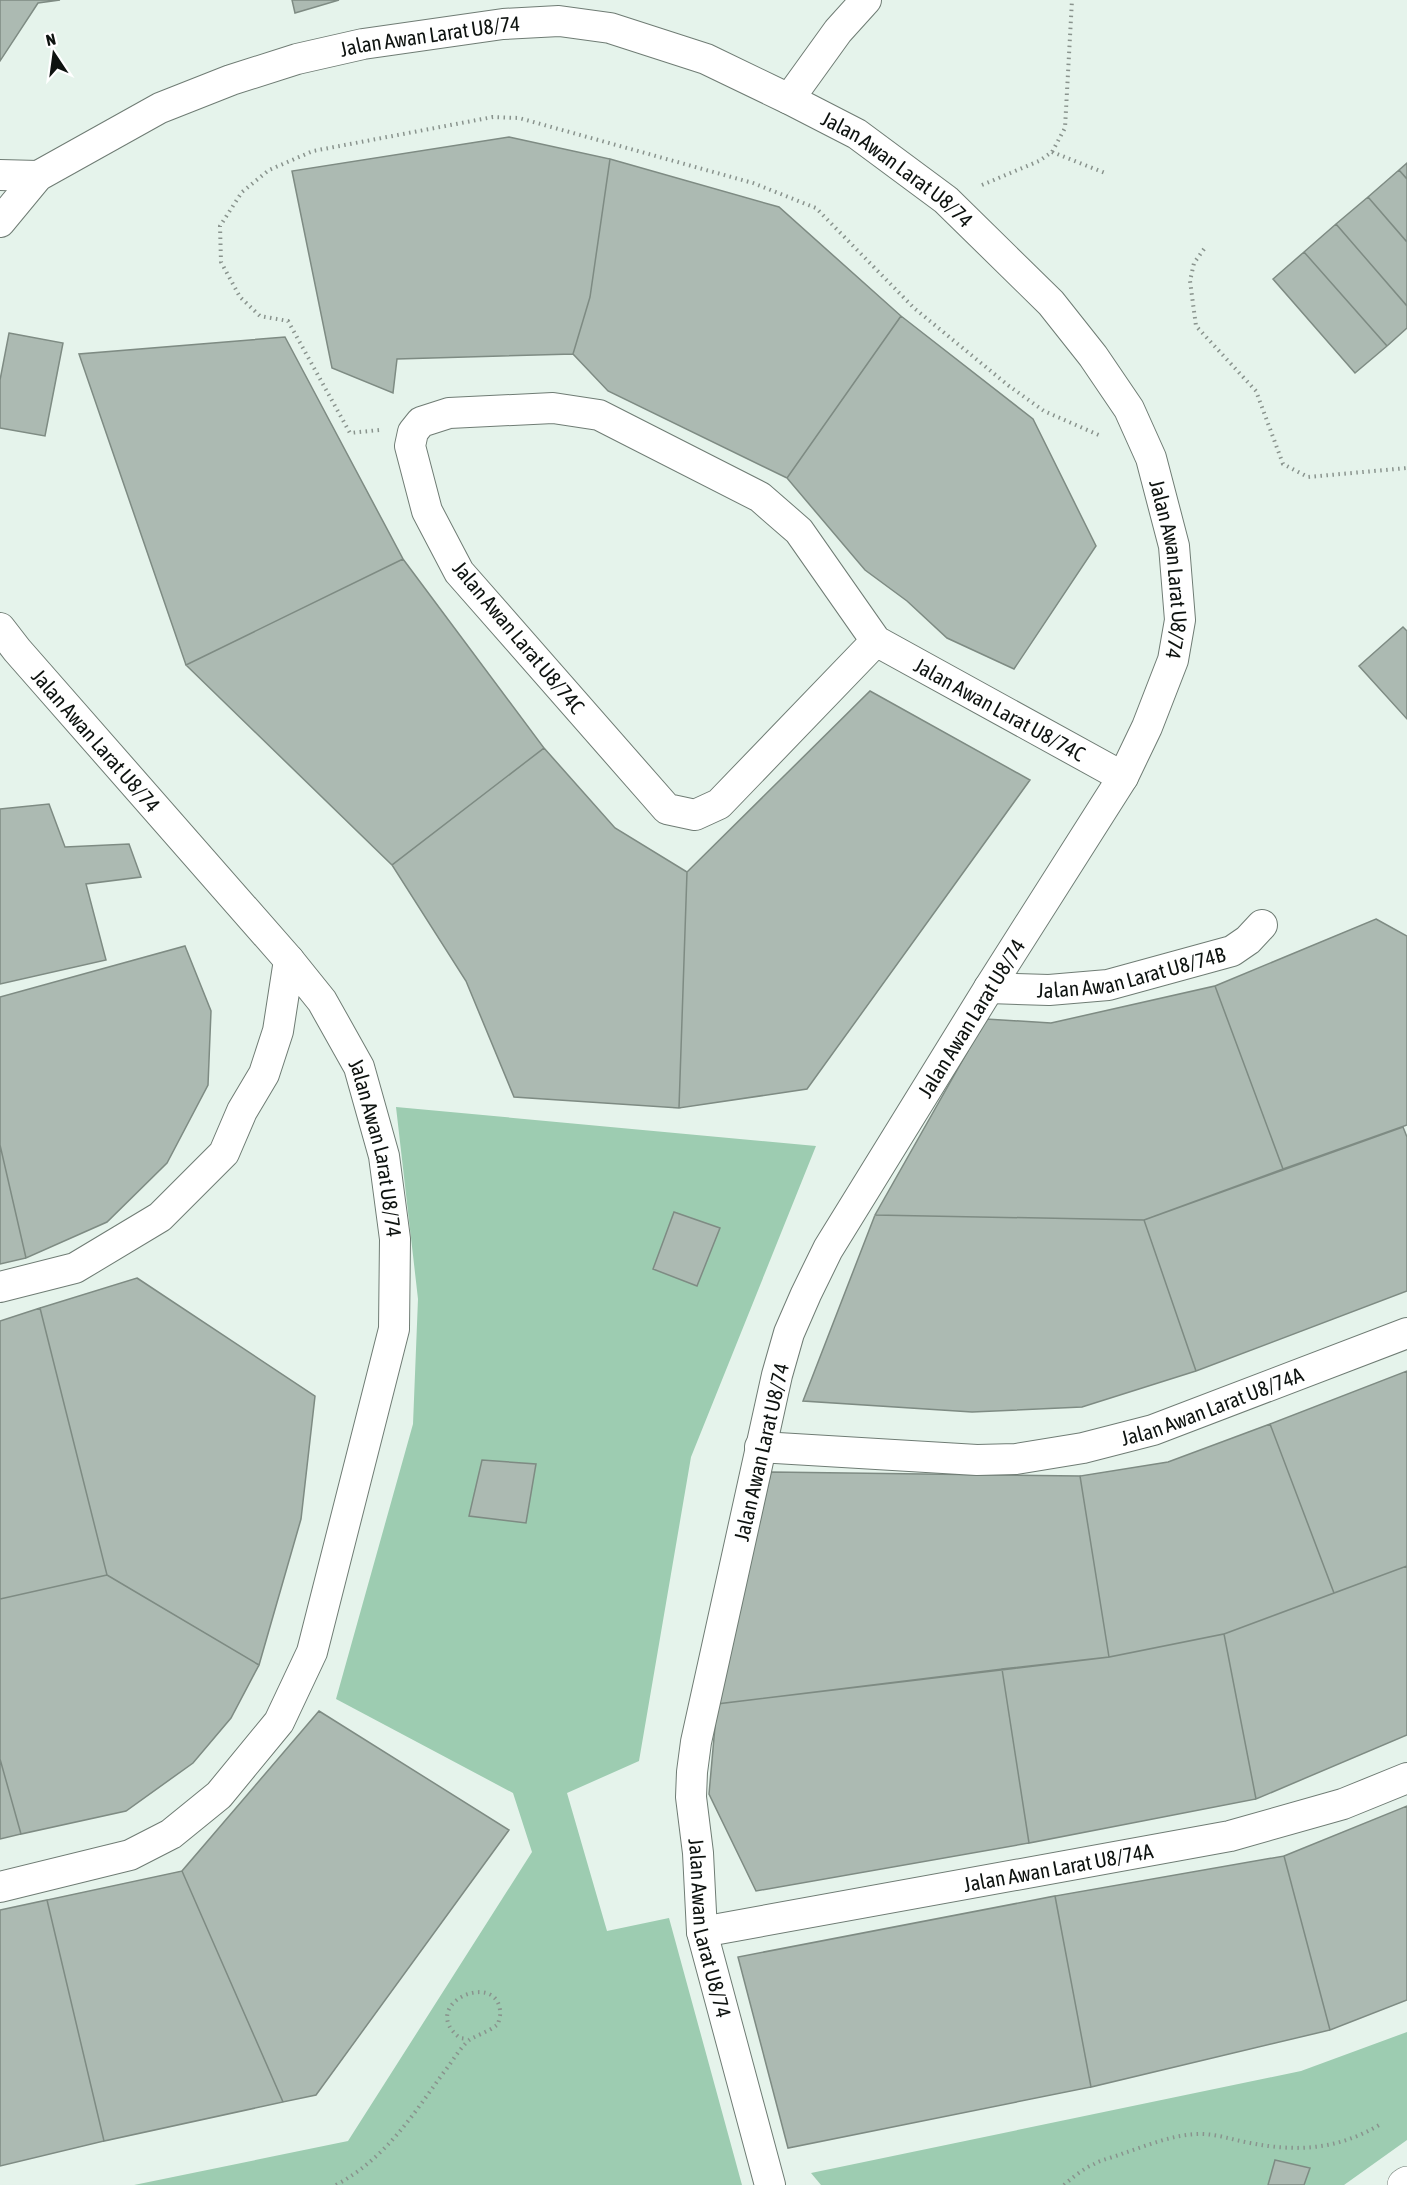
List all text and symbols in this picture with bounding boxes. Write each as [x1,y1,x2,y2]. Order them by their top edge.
street label: Jalan Awan Larat U8/74 [337,11,521,61]
north arrow [24,24,84,84]
text: N [44,30,57,49]
street label: Jalan Awan Larat U8/74 [818,106,978,232]
street label: Jalan Awan Larat U8/74 [1145,477,1192,661]
street label: Jalan Awan Larat U8/74C [448,556,590,718]
street label: Jalan Awan Larat U8/74C [910,653,1090,766]
street label: Jalan Awan Larat U8/74 [27,664,165,817]
street label: Jalan Awan Larat U8/74 [913,934,1029,1101]
street label: Jalan Awan Larat U8/74B [1037,942,1228,1002]
street label: Jalan Awan Larat U8/74 [345,1054,407,1238]
street label: Jalan Awan Larat U8/74 [729,1361,793,1543]
street label: Jalan Awan Larat U8/74A [1118,1362,1307,1450]
street label: Jalan Awan Larat U8/74 [684,1837,736,2020]
street label: Jalan Awan Larat U8/74A [961,1838,1156,1896]

